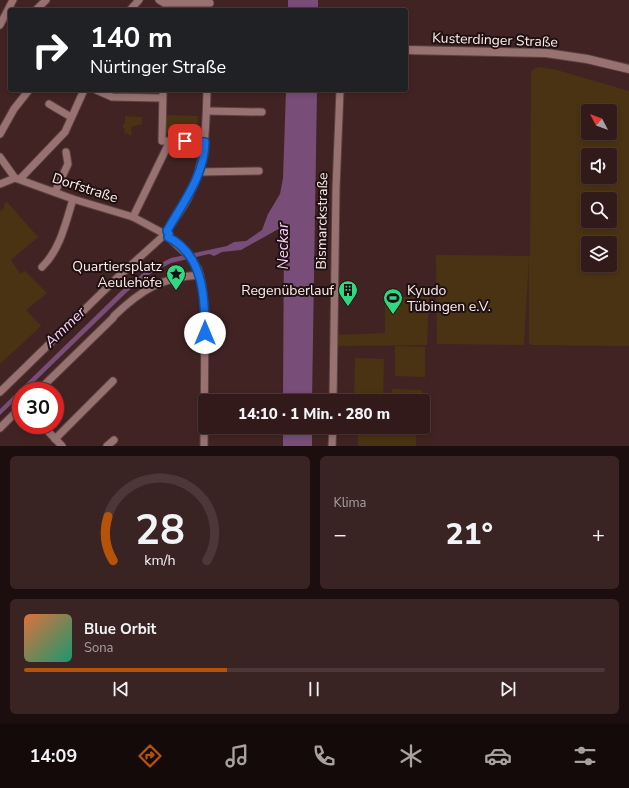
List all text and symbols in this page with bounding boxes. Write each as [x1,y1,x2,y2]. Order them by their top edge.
text: 140 m [90,19,173,57]
icon: right [24,24,76,76]
street label: Kusterdinger Straße [432,28,558,52]
text: Nürtinger Straße [90,55,226,79]
north arrow [581,104,617,140]
map controls [581,104,617,272]
pin [168,124,202,158]
icon: arrive [174,130,196,152]
button: sound [581,148,617,184]
street label: Dorfstraße [50,168,120,208]
street label: Bismarckstraße [312,172,332,270]
button: search [581,192,617,228]
water label: Neckar [273,222,293,269]
button: layers [581,236,617,272]
place label: Quartiersplatz Aeulehöfe [72,257,163,292]
place icon: Quartiersplatz Aeulehöfe [165,263,187,291]
building icon: Regenüberlauf [337,279,359,307]
place label: Regenüberlauf [241,281,334,300]
place label: Kyudo Tübingen e.V. [407,281,491,316]
sports icon: Kyudo Tübingen e.V. [382,287,404,315]
water label: Ammer [39,302,90,352]
position arrow [184,312,226,354]
speed limit sign: 30 [12,382,64,434]
text: 14:10 · 1 Min. · 280 m [238,404,390,424]
text: Klima [334,494,367,512]
text: 28 [135,501,185,558]
text: 21° [445,514,493,555]
text: − [334,520,347,550]
text: + [592,520,605,550]
text: km/h [144,550,175,569]
text: Blue Orbit [84,619,156,639]
text: Sona [84,639,114,657]
icon: previous [110,678,132,700]
icon: pause [303,678,325,700]
icon: next [497,678,519,700]
icon: directions [136,742,164,770]
icon: music [223,742,251,770]
icon: phone [310,742,338,770]
icon: climate [397,742,425,770]
icon: car [484,742,512,770]
icon: filters [571,742,599,770]
text: 14:09 [30,744,77,768]

